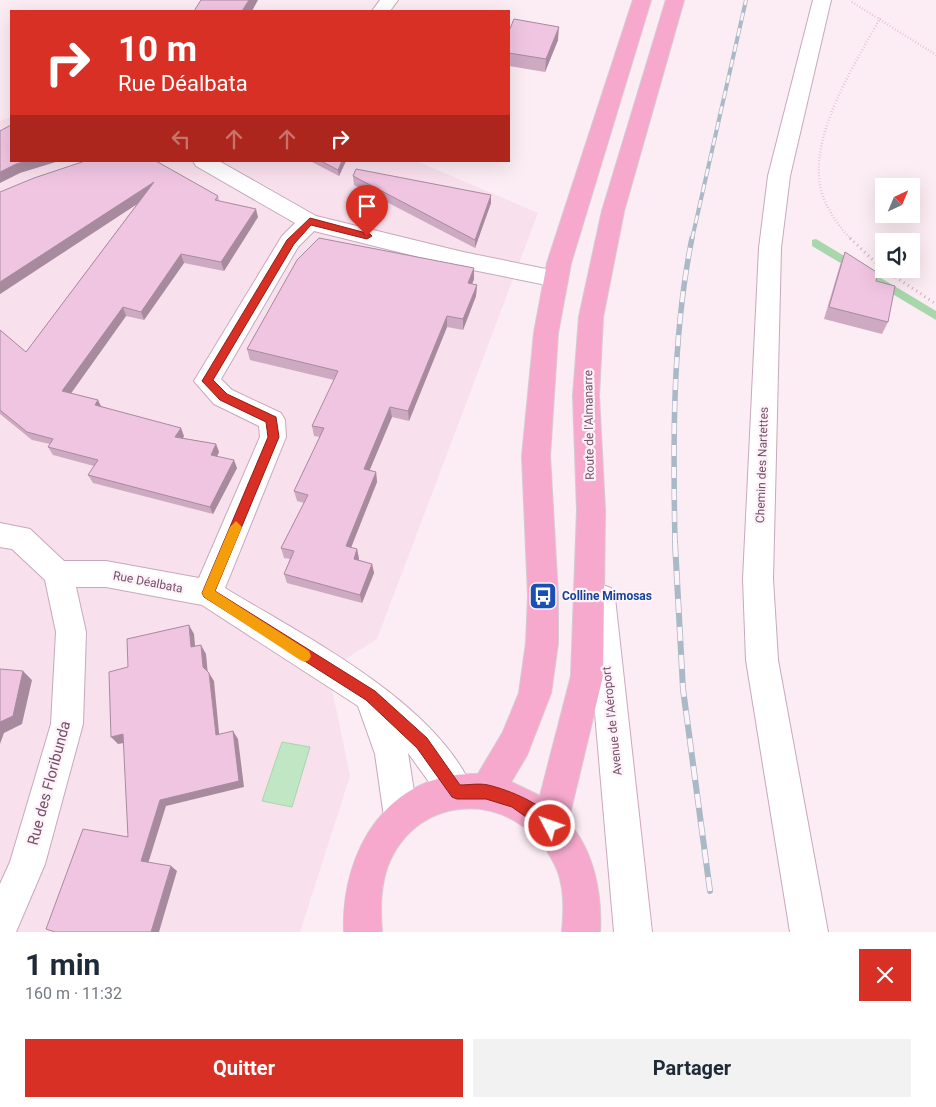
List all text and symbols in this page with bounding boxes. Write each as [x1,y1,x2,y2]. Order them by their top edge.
text: 10 m [118,29,197,70]
icon: right [35,30,100,95]
text: Rue Déalbata [118,71,248,96]
icon: left [167,125,195,153]
icon: ahead [220,125,248,153]
icon: ahead [273,125,301,153]
icon: right [326,125,354,153]
north arrow [875,178,920,222]
map controls [875,178,920,278]
pin [346,185,388,236]
icon: arrive [353,192,381,220]
button: sound [875,233,920,278]
street label: Route de l'Almanarre [581,370,597,480]
street label: Chemin des Nartettes [753,407,771,523]
street label: Rue Déalbata [112,568,184,596]
bus stop icon: Colline Mimosas [528,581,558,611]
place label: Colline Mimosas [562,589,652,603]
street label: Avenue de l'Aéroport [599,666,625,776]
street label: Rue des Floribunda [24,719,74,847]
position arrow [523,799,575,851]
text: 1 min [25,947,100,982]
button: close [859,949,911,1001]
text: 160 m · 11:32 [25,984,122,1003]
button: Quitter [25,1039,463,1097]
button: Partager [473,1039,911,1097]

